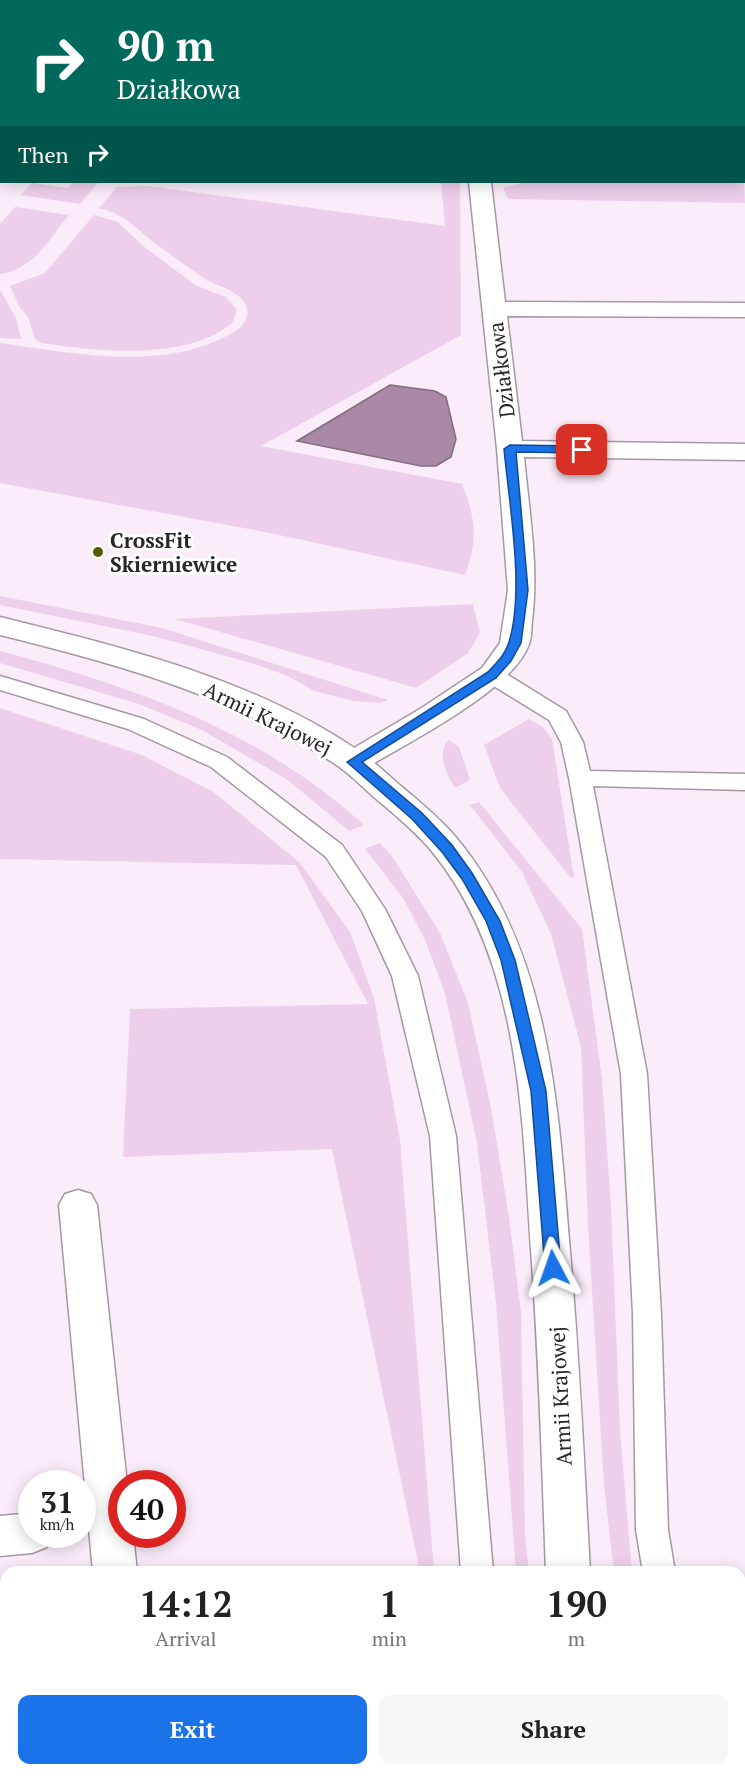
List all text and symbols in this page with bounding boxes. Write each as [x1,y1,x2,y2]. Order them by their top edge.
text: 90 m [117,17,215,73]
icon: right [18,24,96,102]
text: Działkowa [117,71,241,107]
icon: right [81,138,114,171]
text: Then [18,140,69,169]
street label: Działkowa [481,320,521,420]
pin [556,424,607,475]
icon: arrive [565,433,598,466]
place label: CrossFit Skierniewice [110,526,237,578]
marker: CrossFit Skierniewice [91,545,105,559]
street label: Armii Krajowej [199,675,337,761]
position arrow [521,1236,585,1300]
street label: Armii Krajowej [542,1326,578,1466]
speed limit sign: 40 [108,1470,186,1548]
text: 31 [40,1482,74,1522]
text: km/h [40,1514,74,1534]
text: 14:12 [139,1580,233,1627]
text: 1 [379,1580,400,1627]
text: 190 [546,1580,607,1627]
text: Arrival [155,1625,217,1652]
text: min [372,1625,407,1652]
text: m [568,1625,585,1652]
button: Exit [18,1695,367,1764]
button: Share [379,1695,728,1764]

